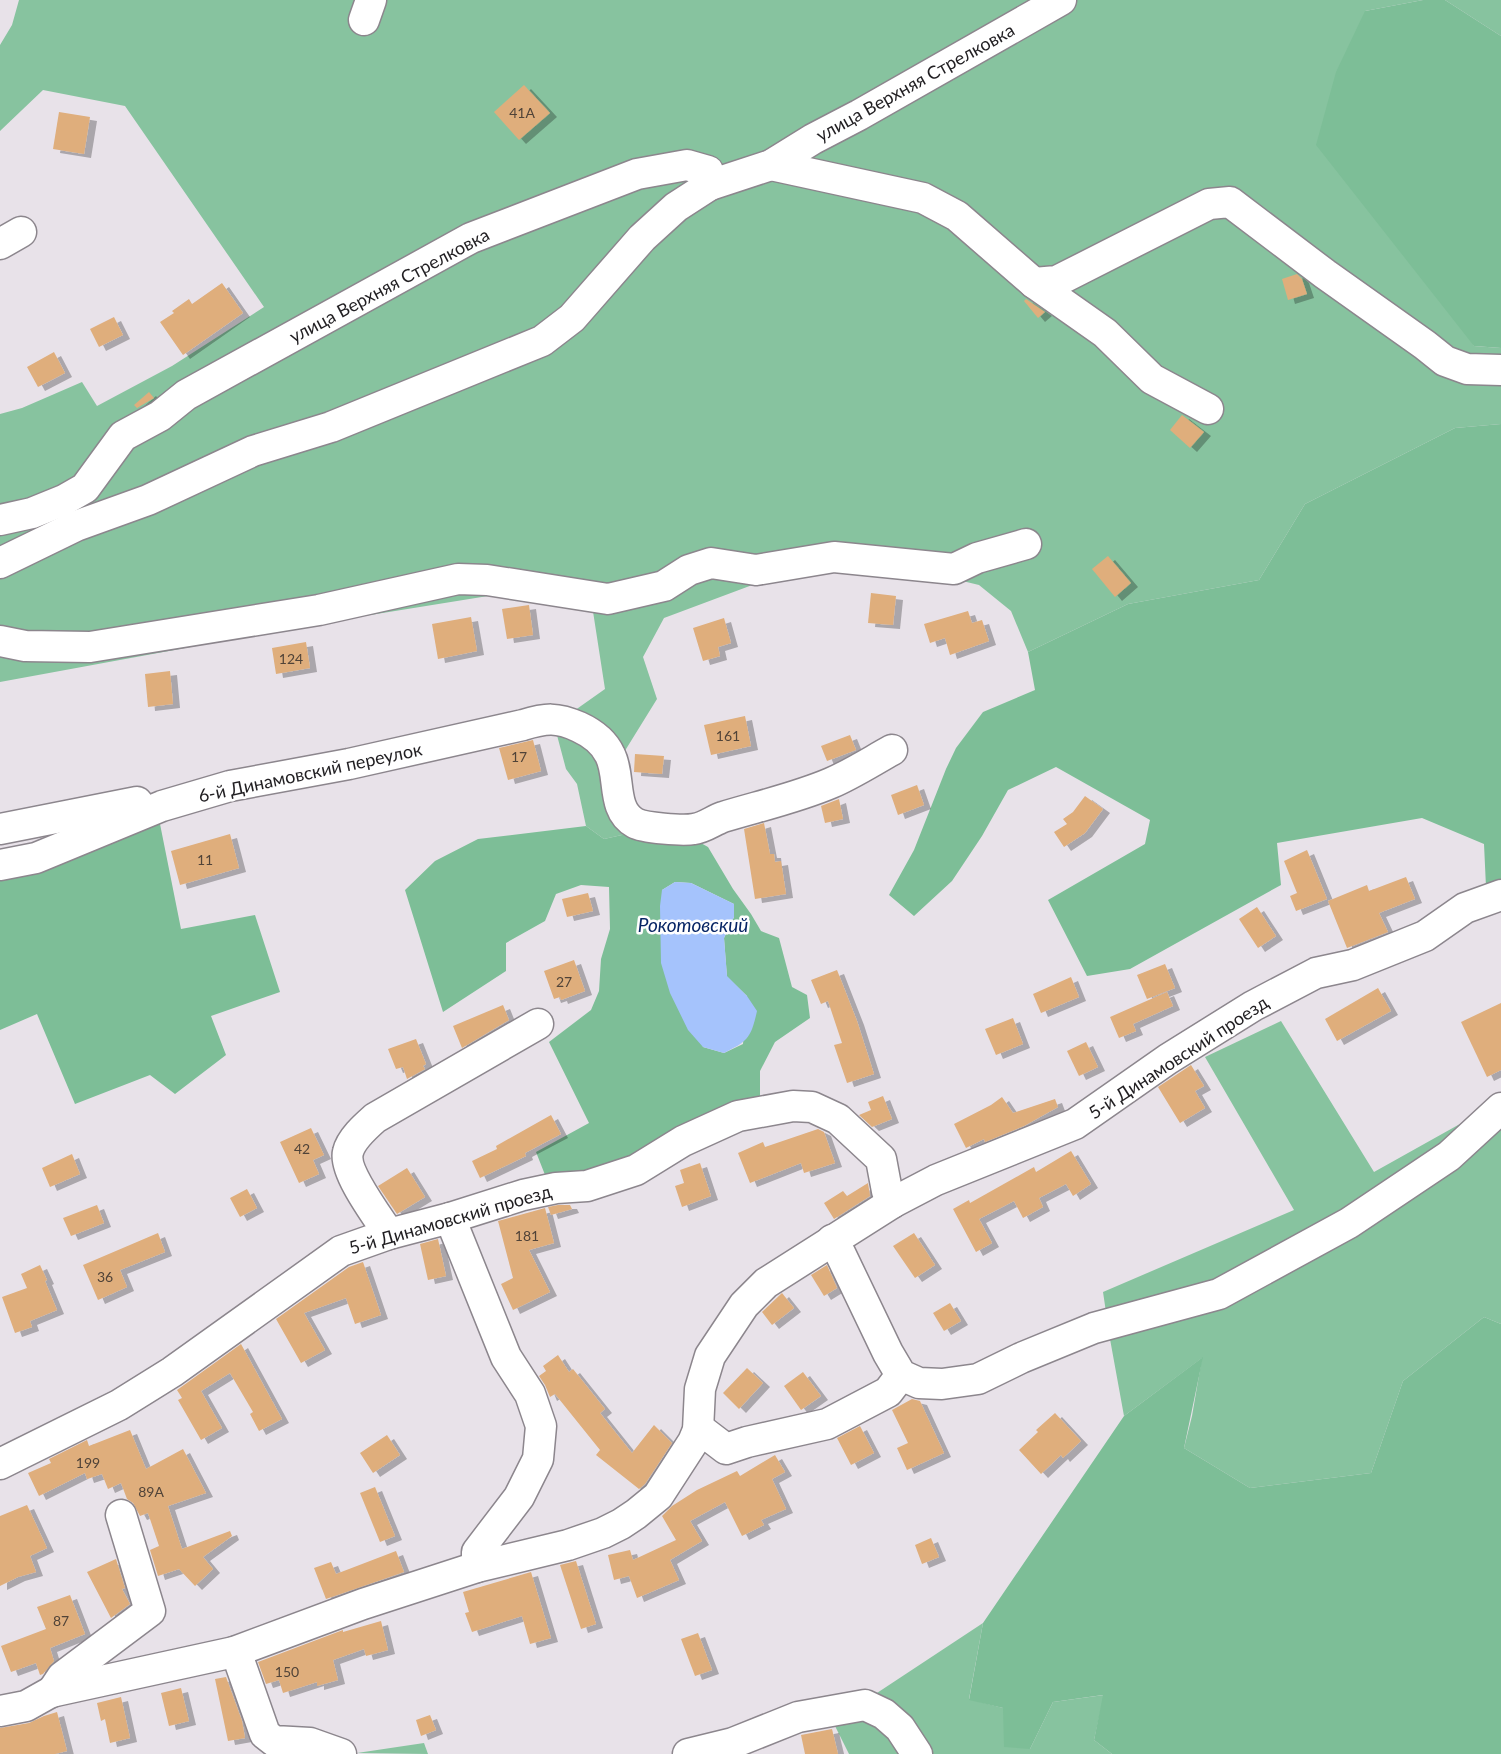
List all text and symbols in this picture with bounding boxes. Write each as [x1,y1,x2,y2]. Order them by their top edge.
street label: улица Верхняя Стрелковка [812,18,1018,146]
house number: 41А [509,104,535,121]
street label: улица Верхняя Стрелковка [285,223,493,347]
house number: 124 [279,650,303,667]
house number: 161 [716,727,740,744]
street label: 6-й Динамовский переулок [196,737,424,806]
house number: 17 [511,748,527,765]
house number: 11 [197,851,213,868]
water label: Рокотовский [638,913,748,936]
house number: 27 [556,973,572,990]
street label: 5-й Динамовский проезд [1084,991,1272,1123]
house number: 42 [294,1140,310,1157]
street label: 5-й Динамовский проезд [346,1180,554,1258]
house number: 181 [515,1227,539,1244]
house number: 36 [97,1268,113,1285]
house number: 199 [76,1454,100,1471]
house number: 89А [138,1483,164,1500]
house number: 87 [53,1612,69,1629]
house number: 150 [275,1663,299,1680]

